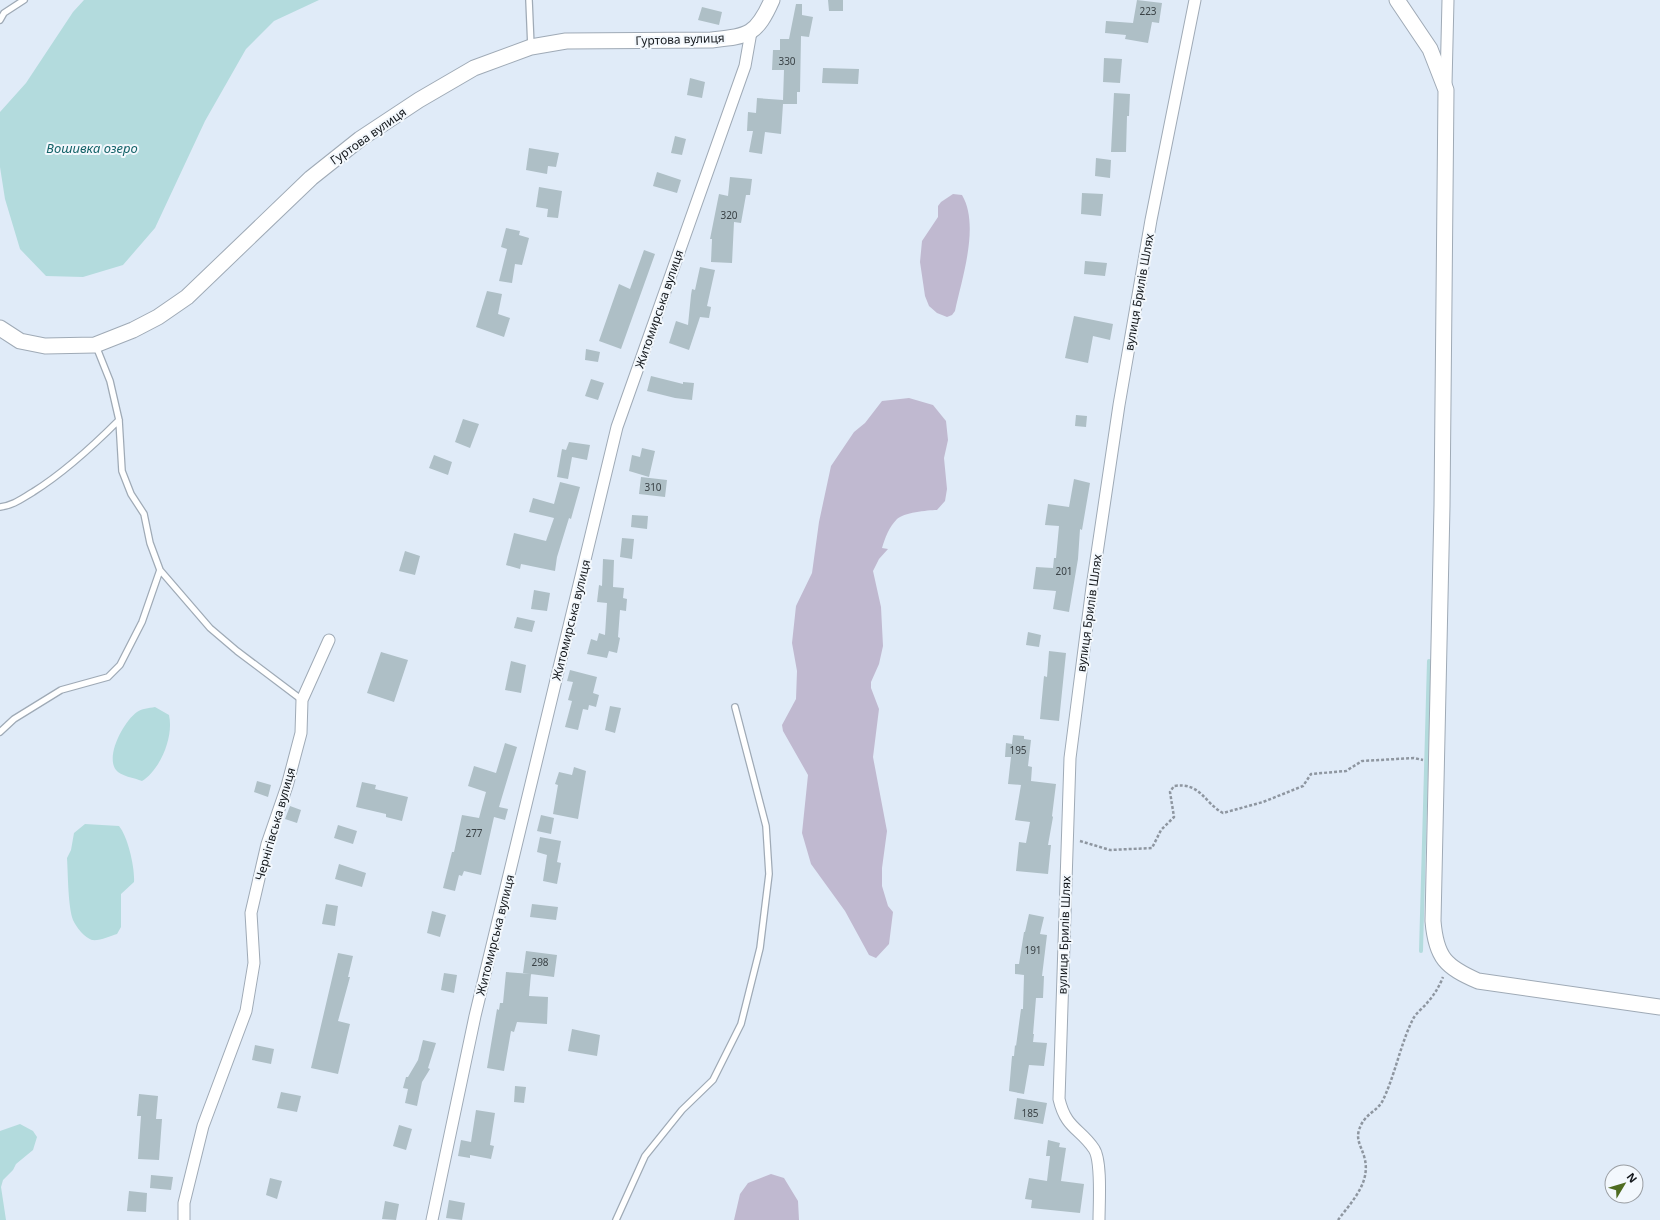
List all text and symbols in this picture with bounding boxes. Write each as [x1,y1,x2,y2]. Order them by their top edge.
house number: 223 [1139,4,1157,18]
street label: Гуртова вулиця [635,29,725,49]
house number: 330 [778,54,796,68]
street label: Гуртова вулиця [327,103,409,169]
water label: Вошивка озеро [46,139,138,157]
house number: 320 [720,208,738,222]
street label: вулиця Брилів Шлях [1120,231,1158,352]
street label: Житомирська вулиця [631,248,687,370]
house number: 310 [644,480,662,494]
street label: вулиця Брилів Шлях [1072,552,1106,673]
street label: Житомирська вулиця [548,558,594,682]
house number: 201 [1055,564,1073,578]
house number: 195 [1009,743,1027,757]
street label: Чернігівська вулиця [251,765,299,883]
house number: 277 [465,826,483,840]
street label: Житомирська вулиця [472,873,518,997]
street label: вулиця Брилів Шлях [1053,875,1075,995]
house number: 191 [1024,943,1042,957]
house number: 298 [531,955,549,969]
house number: 185 [1021,1106,1039,1120]
north arrow [1604,1164,1644,1204]
text: N [1624,1169,1641,1186]

